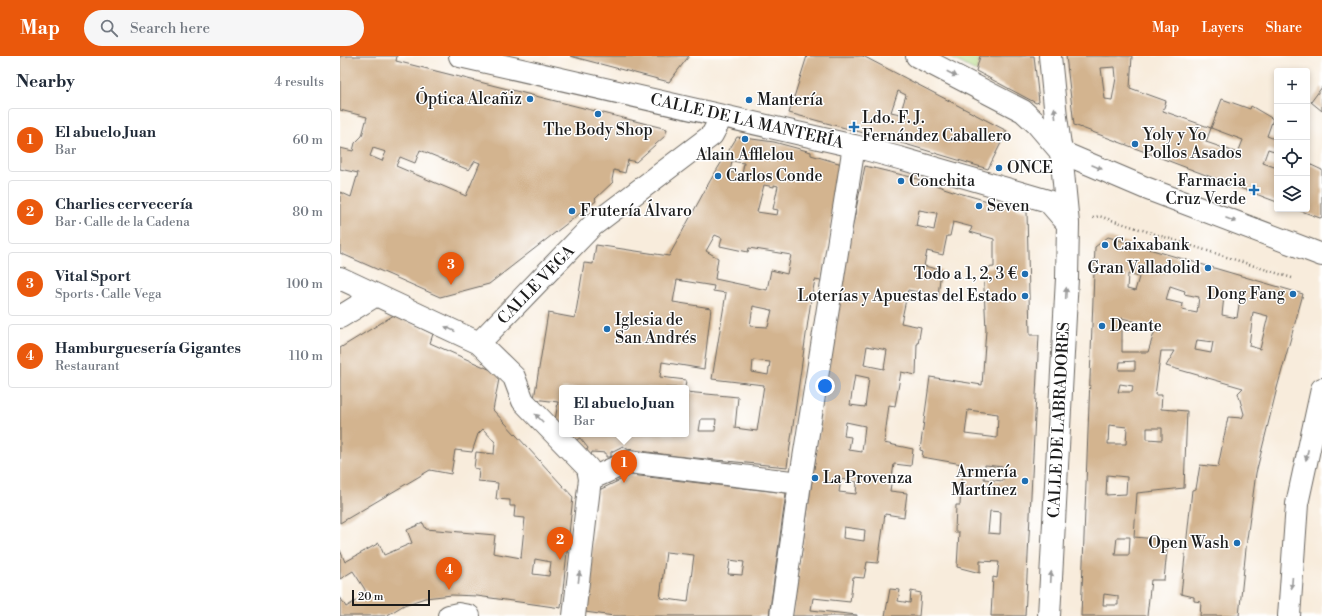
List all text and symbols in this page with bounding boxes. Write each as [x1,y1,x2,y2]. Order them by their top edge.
search box [84,10,364,46]
text: Map [20,16,60,40]
icon: search [98,17,120,39]
text: Search here [130,19,210,38]
text: Map [1152,19,1179,37]
text: Layers [1201,19,1244,37]
text: Share [1266,19,1302,37]
map controls [1274,68,1310,212]
button: + [1274,68,1310,104]
text: Nearby [16,71,75,93]
one-way arrow [946,71,958,77]
text: 4 results [274,74,324,90]
place label: Óptica Alcañiz [415,87,522,109]
street label: CALLE DE LA MANTERÍA [648,87,847,153]
place label: Mantería [757,90,824,110]
marker: Óptica Alcañiz [525,94,535,104]
marker: Mantería [744,95,754,105]
button: − [1274,104,1310,140]
one-way arrow [1052,107,1059,119]
place label: Ldo. F. J. Fernández Caballero [862,108,1012,146]
marker: The Body Shop [593,109,603,119]
place label: The Body Shop [543,120,653,140]
marker: Ldo. F. J. Fernández Caballero [849,122,859,132]
text: El abuelo Juan [55,123,156,142]
place label: Yoly y Yo Pollos Asados [1142,125,1242,163]
text: 1 [27,132,33,148]
text: 60 m [292,132,323,148]
marker: Alain Afflelou [740,134,750,144]
marker: Yoly y Yo Pollos Asados [1130,139,1140,149]
button: locate [1274,140,1310,176]
text: Bar [55,142,76,158]
place label: Alain Afflelou [695,145,794,165]
place label: ONCE [1007,158,1053,178]
marker: ONCE [994,163,1004,173]
one-way arrow [1091,164,1103,170]
place label: Carlos Conde [726,166,822,186]
marker: Carlos Conde [713,171,723,181]
place label: Conchita [909,171,976,191]
place label: Farmacia Cruz Verde [1165,171,1247,209]
marker: Conchita [896,176,906,186]
button: layers [1274,176,1310,212]
marker: Farmacia Cruz Verde [1249,185,1259,195]
text: Charlies cervecería [55,195,193,214]
place label: Seven [987,196,1030,216]
place label: Frutería Álvaro [580,199,692,221]
marker: Seven [974,201,984,211]
text: 2 [26,204,34,220]
text: 80 m [292,204,323,220]
marker: Frutería Álvaro [567,206,577,216]
text: Bar · Calle de la Cadena [55,214,190,230]
one-way arrow [1225,218,1237,224]
place label: Caixabank [1113,235,1191,255]
street label: CALLE VEGA [493,240,580,329]
marker: Caixabank [1100,240,1110,250]
pin: 3 [438,252,464,285]
place label: Gran Valladolid [1088,258,1200,278]
marker: Gran Valladolid [1203,263,1213,273]
place label: Todo a 1, 2, 3 € [914,264,1017,284]
text: Vital Sport [55,267,131,286]
marker: Todo a 1, 2, 3 € [1020,269,1030,279]
text: 3 [26,276,34,292]
text: 100 m [287,276,323,292]
place label: Dong Fang [1207,284,1286,304]
text: Sports · Calle Vega [55,286,162,302]
place label: Loterías y Apuestas del Estado [798,286,1017,306]
one-way arrow [1063,286,1069,299]
marker: Dong Fang [1288,289,1298,299]
marker: Loterías y Apuestas del Estado [1020,291,1030,301]
place label: Iglesia de San Andrés [615,310,697,348]
place label: Deante [1110,316,1162,336]
street label: CALLE DE LABRADORES [1044,321,1074,519]
marker: Deante [1097,321,1107,331]
marker: Iglesia de San Andrés [602,324,612,334]
one-way arrow [444,326,456,332]
text: Hamburguesería Gigantes [55,339,241,358]
text: 4 [26,348,34,364]
text: 110 m [289,348,323,364]
text: Restaurant [55,358,120,374]
your location [815,376,835,396]
popup [559,385,689,437]
text: El abuelo Juan [573,394,675,413]
one-way arrow [534,413,544,423]
text: Bar [573,413,595,429]
one-way arrow [1304,448,1310,461]
pin: 1 [611,450,637,483]
place label: Armería Martínez [951,462,1018,500]
place label: La Provenza [823,468,913,488]
marker: La Provenza [810,473,820,483]
marker: Armería Martínez [1020,476,1030,486]
pin: 2 [547,527,573,560]
place label: Open Wash [1148,533,1229,553]
marker: Open Wash [1232,538,1242,548]
pin: 4 [436,557,462,590]
one-way arrow [1048,570,1054,583]
one-way arrow [575,571,582,583]
one-way arrow [1288,577,1295,589]
scale bar [352,588,430,607]
text: 20 m [358,590,383,604]

